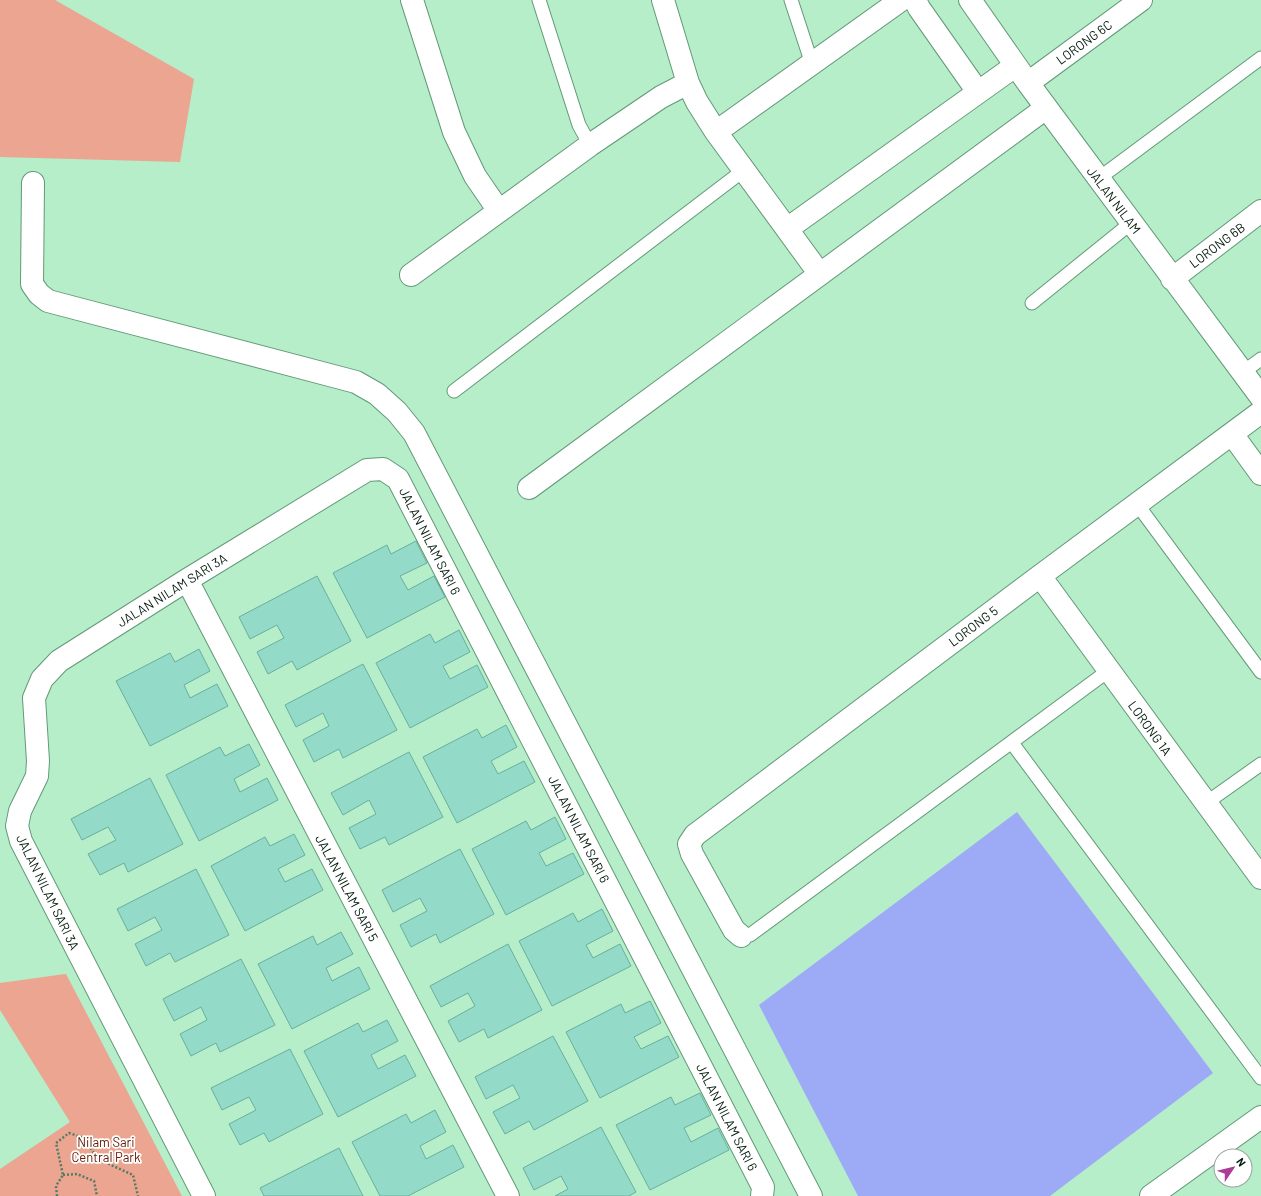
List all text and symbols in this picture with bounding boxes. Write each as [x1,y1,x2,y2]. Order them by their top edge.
street label: LORONG 6C [1053,16,1115,68]
street label: JALAN NILAM [1084,163,1144,237]
street label: LORONG 6B [1186,219,1248,271]
street label: JALAN NILAM SARI 6 [396,485,464,598]
street label: JALAN NILAM SARI 3A [114,550,230,630]
street label: LORONG 5 [945,602,1001,650]
street label: LORONG 1A [1125,698,1175,758]
street label: JALAN NILAM SARI 6 [545,773,613,886]
street label: JALAN NILAM SARI 3A [13,832,83,952]
street label: JALAN NILAM SARI 5 [312,832,382,944]
street label: JALAN NILAM SARI 6 [693,1061,761,1174]
park label: Nilam Sari Central Park [71,1134,141,1165]
north arrow [1213,1148,1253,1188]
text: N [1234,1155,1249,1169]

